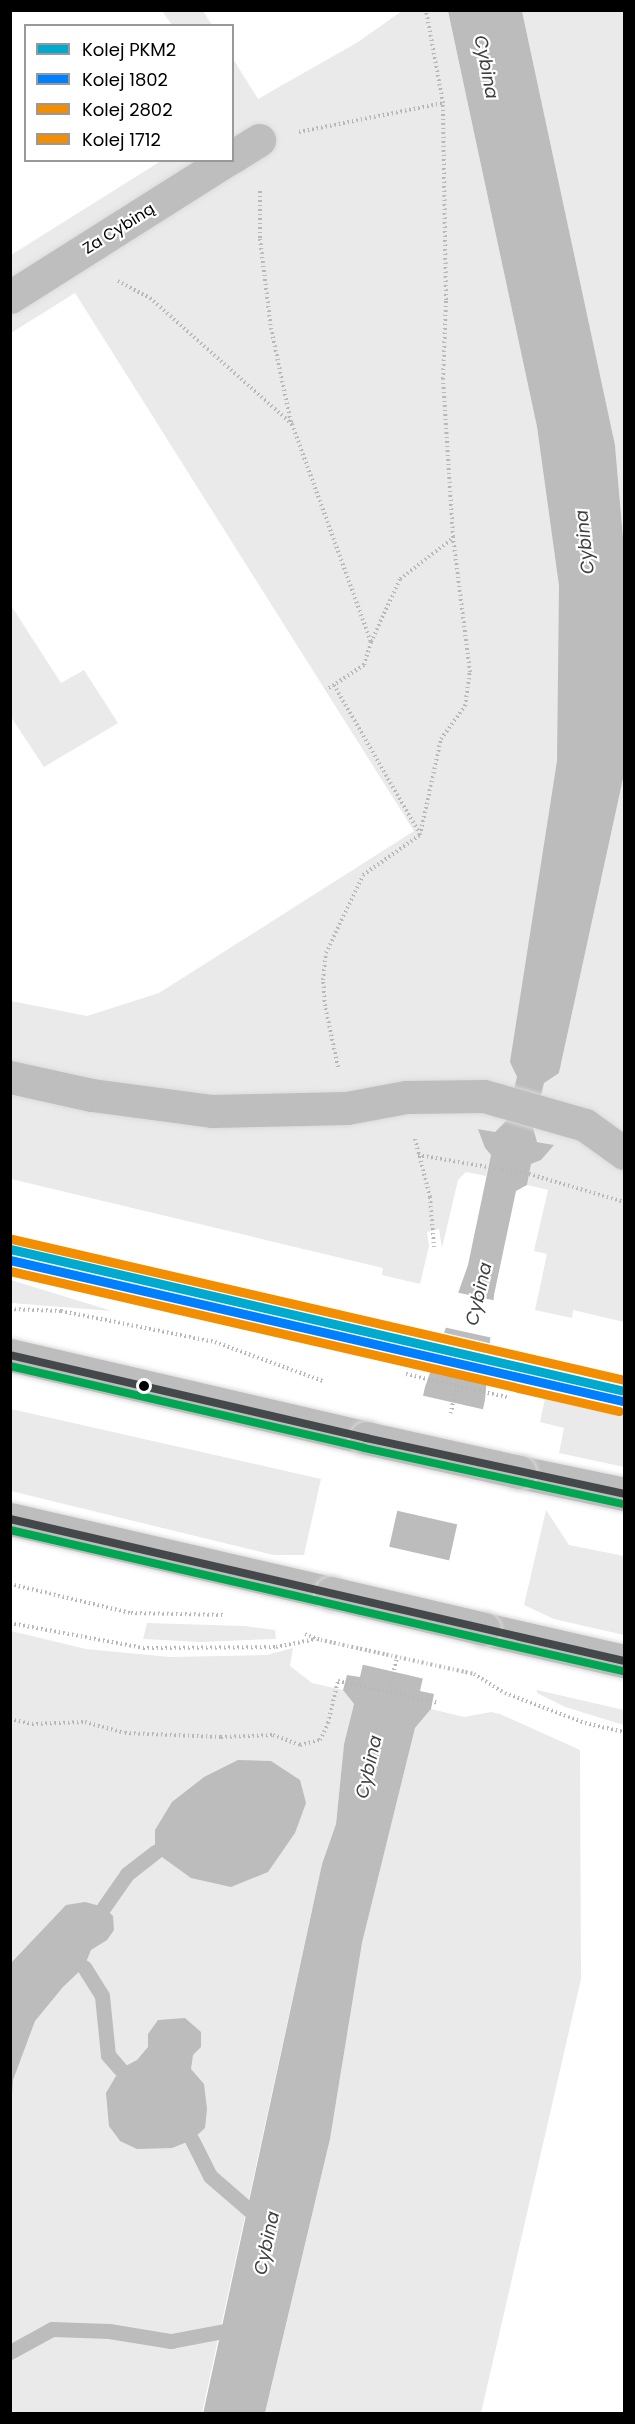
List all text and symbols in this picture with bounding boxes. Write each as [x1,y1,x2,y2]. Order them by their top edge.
legend [24,24,234,162]
water label: Cybina [469,33,503,101]
text: Kolej PKM2 [82,37,176,62]
text: Kolej 1802 [82,67,168,92]
text: Kolej 2802 [82,97,173,122]
text: Kolej 1712 [82,127,161,152]
street label: Za Cybiną [80,199,158,259]
water label: Cybina [571,509,599,575]
water label: Cybina [461,1260,497,1328]
unlabelled marker [138,1380,150,1392]
water label: Cybina [351,1733,387,1801]
water label: Cybina [250,2209,284,2277]

